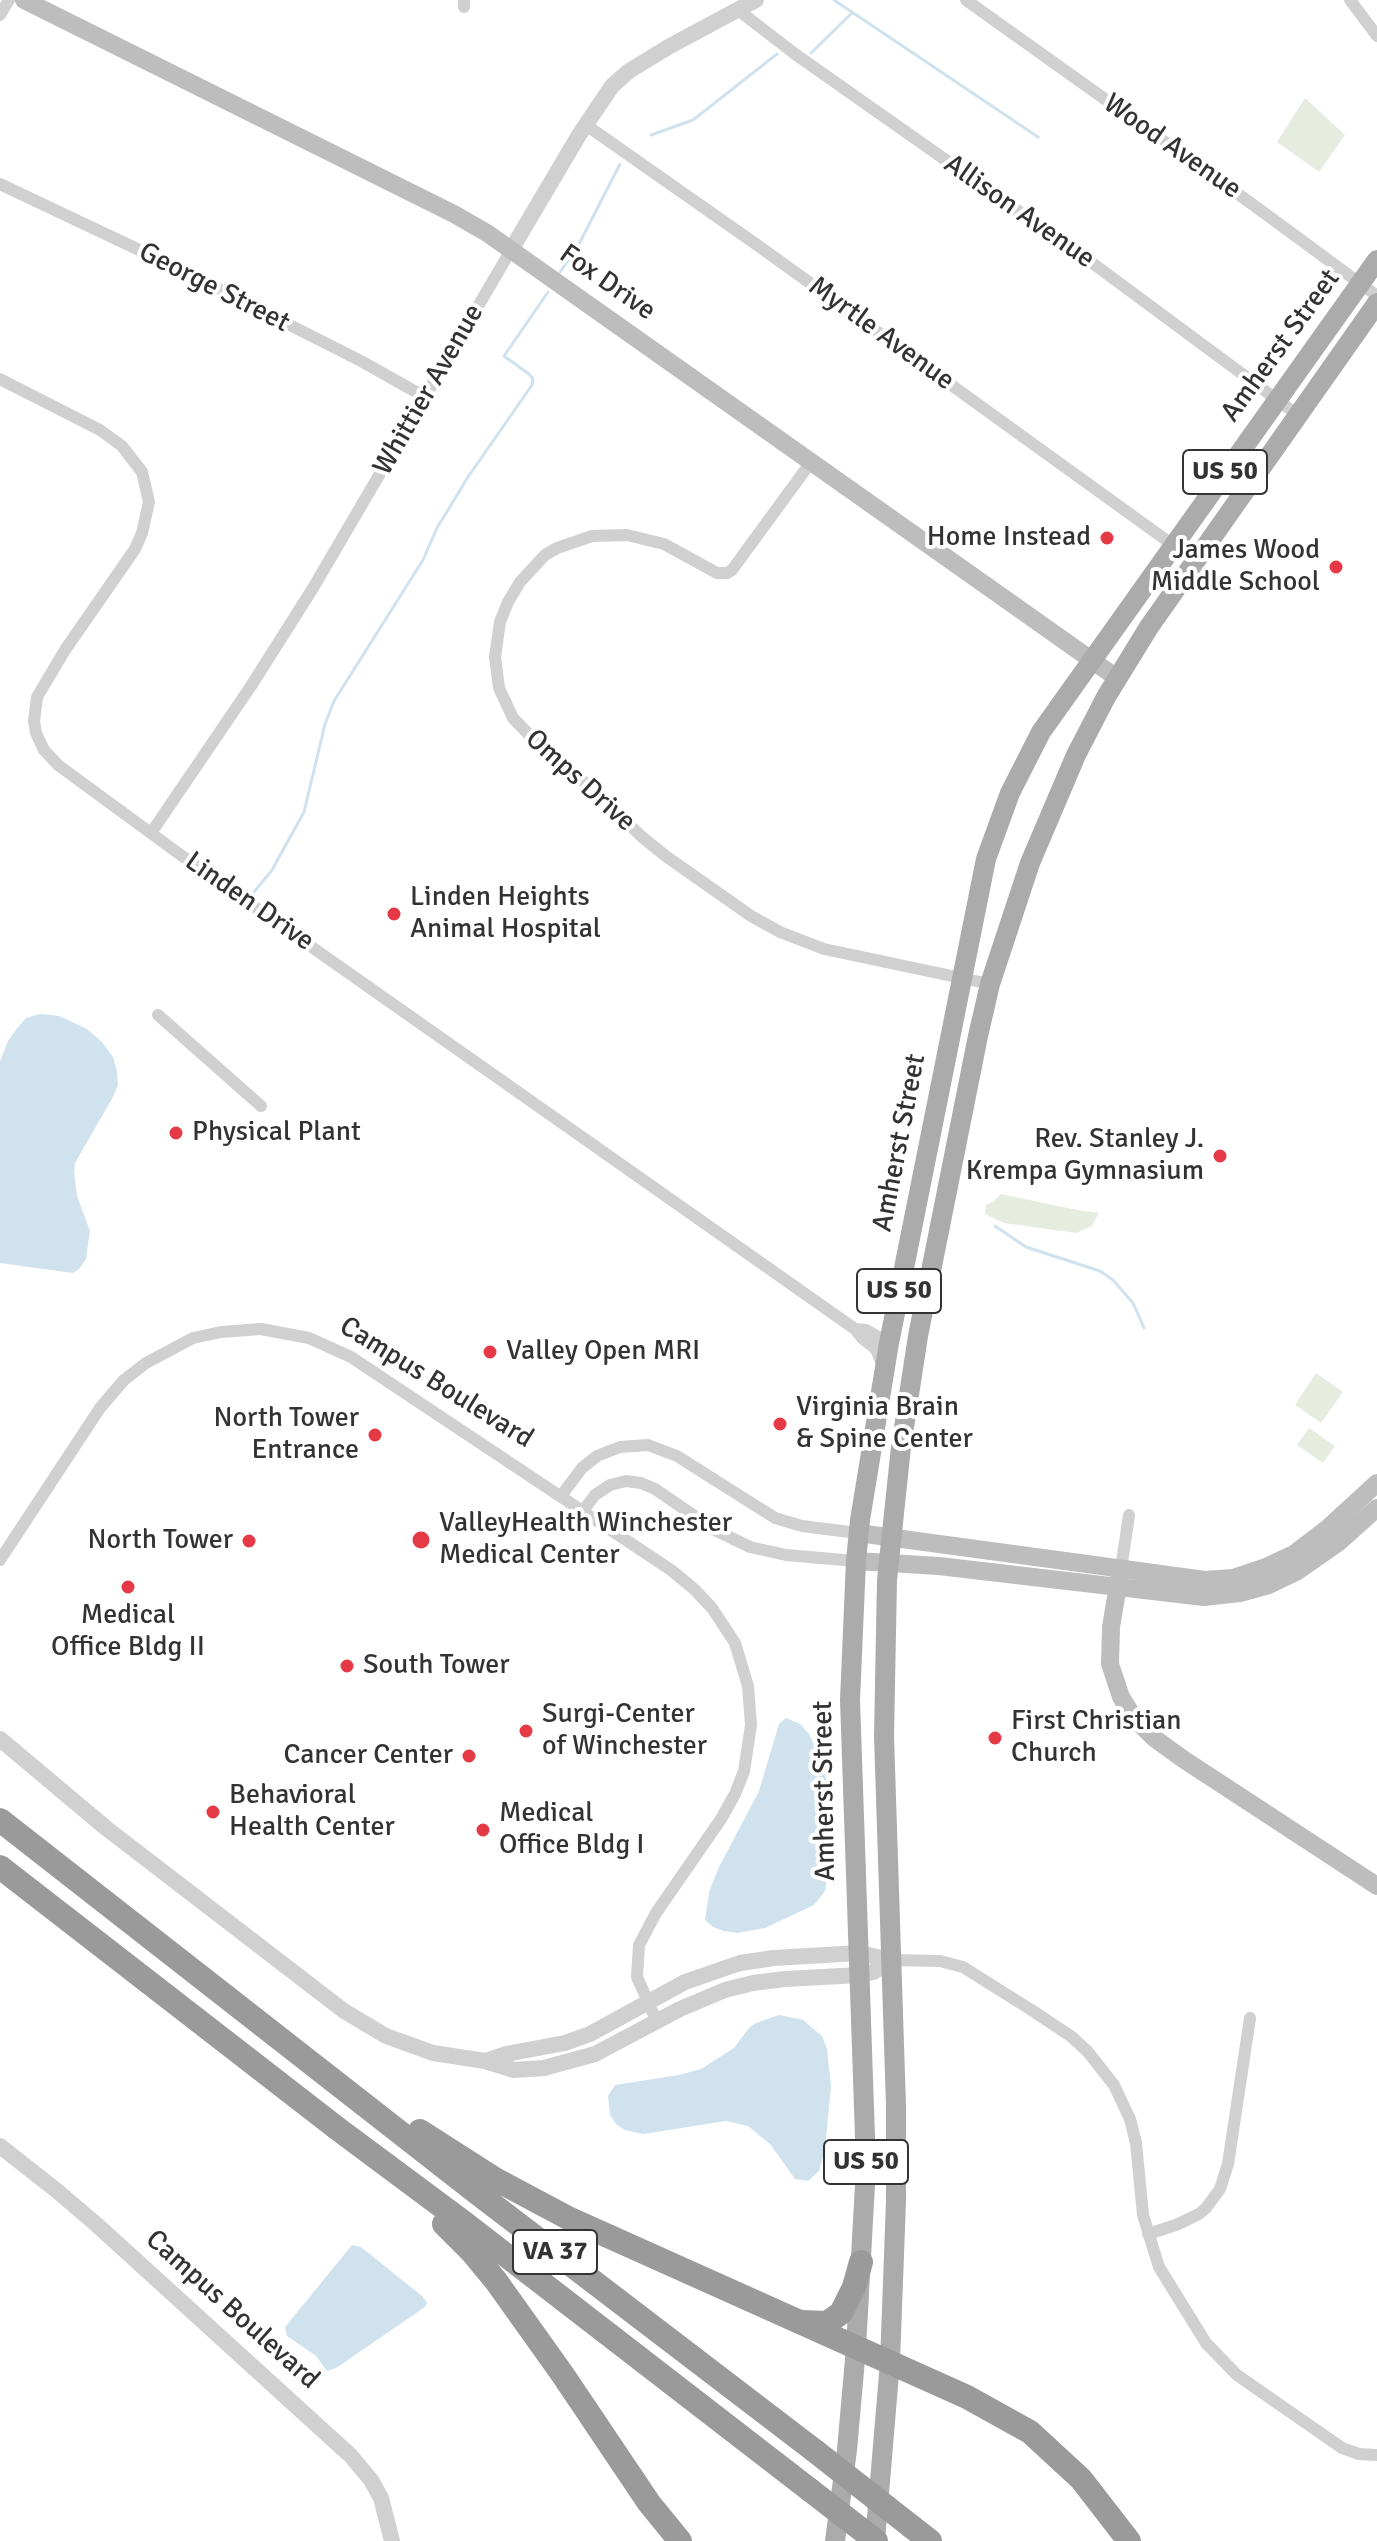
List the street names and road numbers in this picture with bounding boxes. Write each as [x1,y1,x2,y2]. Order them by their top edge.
street label: Wood Avenue [1097,87,1247,207]
street label: Allison Avenue [937,148,1101,276]
street label: George Street [133,236,295,340]
street label: Fox Drive [553,238,661,328]
street label: Amherst Street [1214,263,1348,429]
street label: Myrtle Avenue [802,270,960,398]
street label: Whittier Avenue [366,298,492,482]
road number: US 50 [1183,450,1267,494]
street label: Omps Drive [518,723,642,839]
street label: Linden Drive [178,845,320,959]
street label: Amherst Street [866,1051,934,1235]
road number: US 50 [857,1269,941,1313]
street label: Campus Boulevard [333,1310,539,1456]
street label: Amherst Street [807,1701,843,1881]
road number: US 50 [824,2140,908,2184]
street label: Campus Boulevard [138,2223,326,2397]
road number: VA 37 [513,2230,597,2274]

